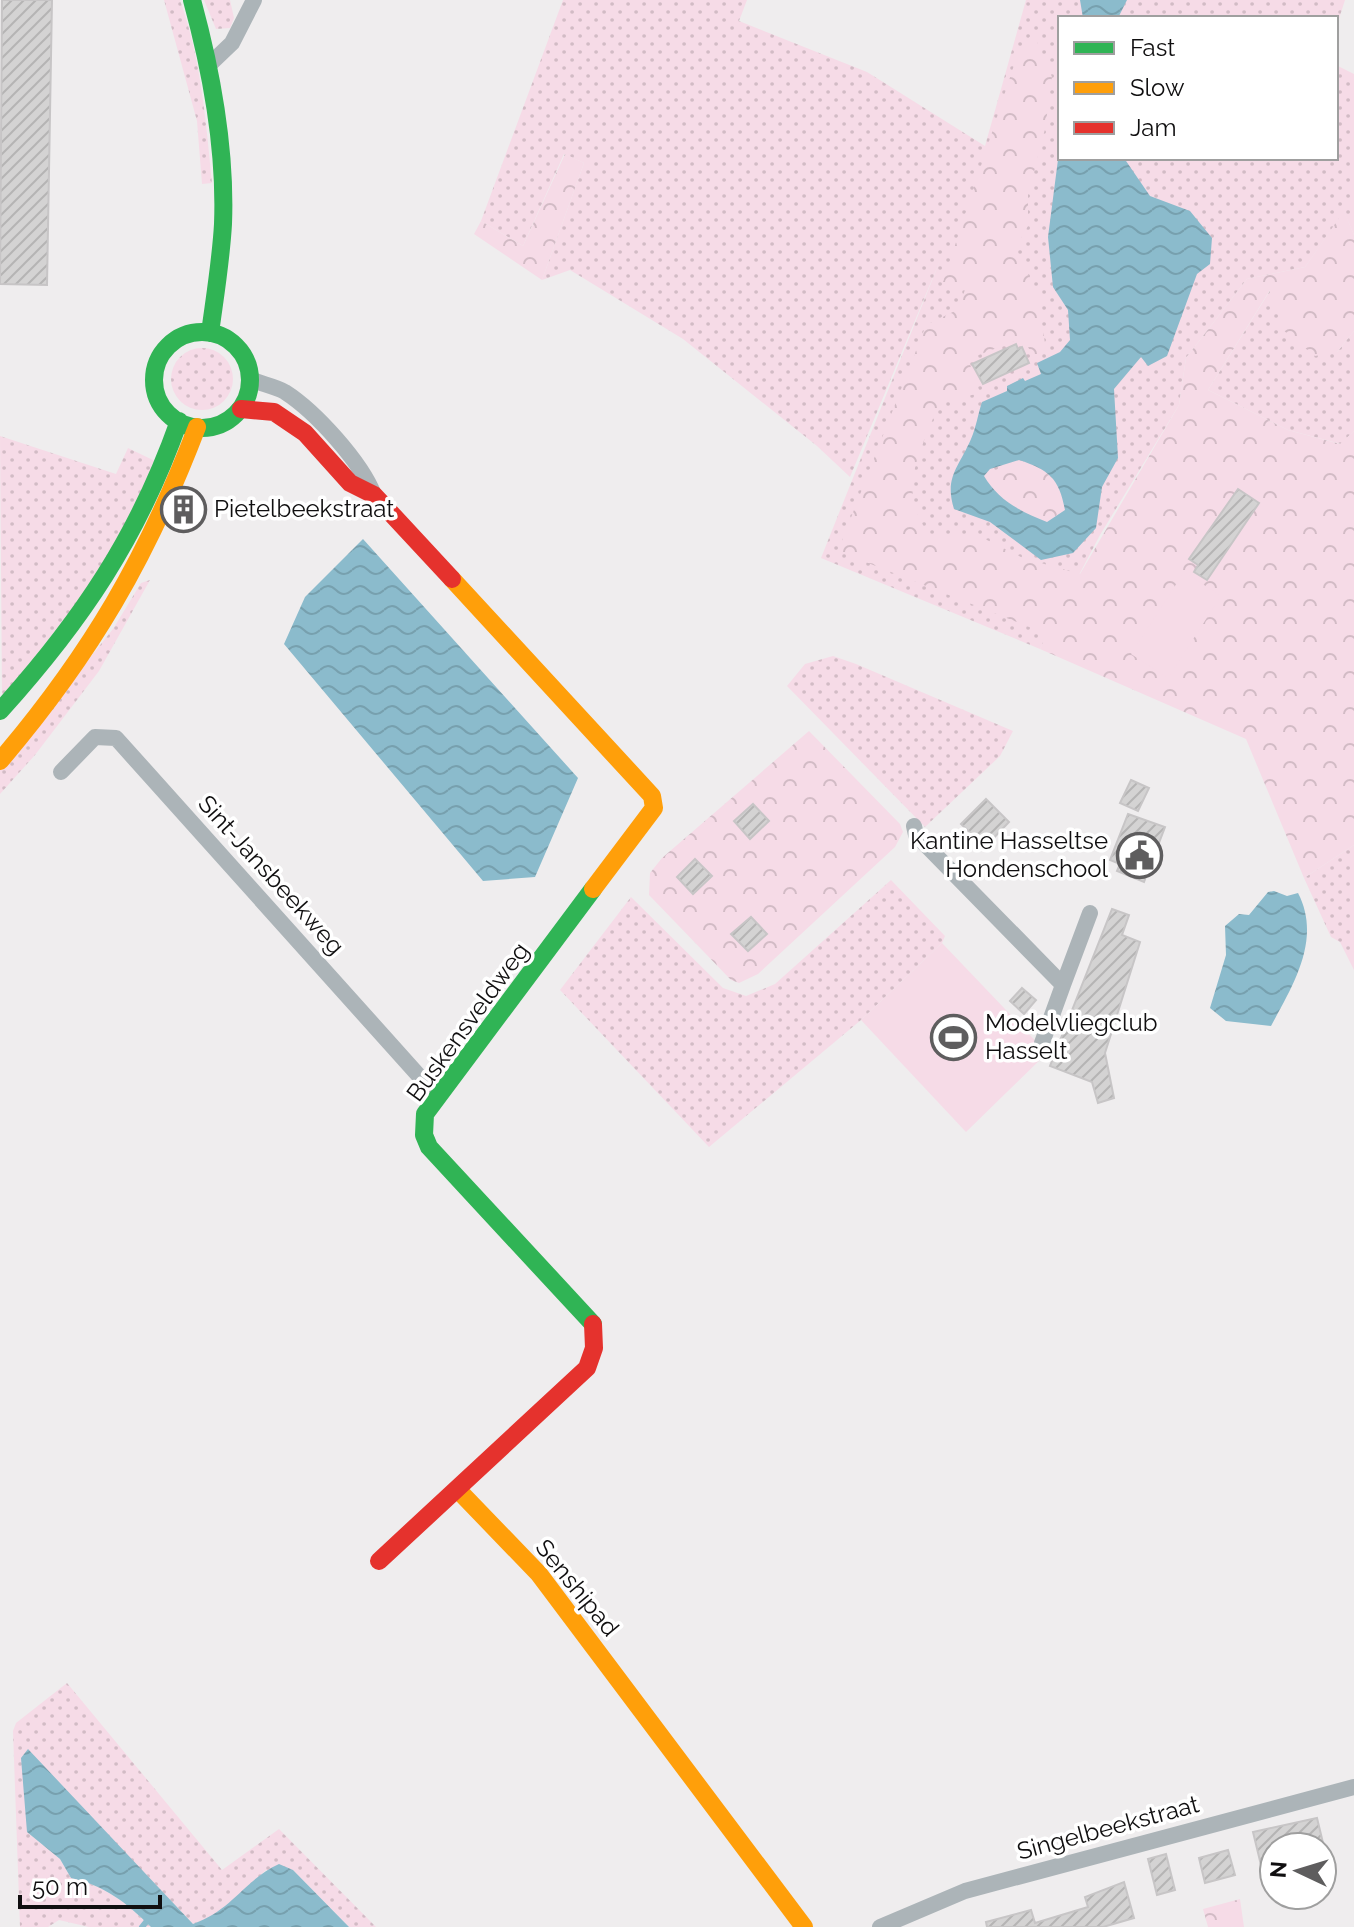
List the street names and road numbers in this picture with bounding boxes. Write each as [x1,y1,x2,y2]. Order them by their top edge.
street label: Sint-Jansbeekweg [192,789,350,960]
street label: Buskensveldweg [400,937,535,1107]
street label: Senshipad [530,1533,625,1642]
street label: Singelbeekstraat [1014,1789,1202,1866]

